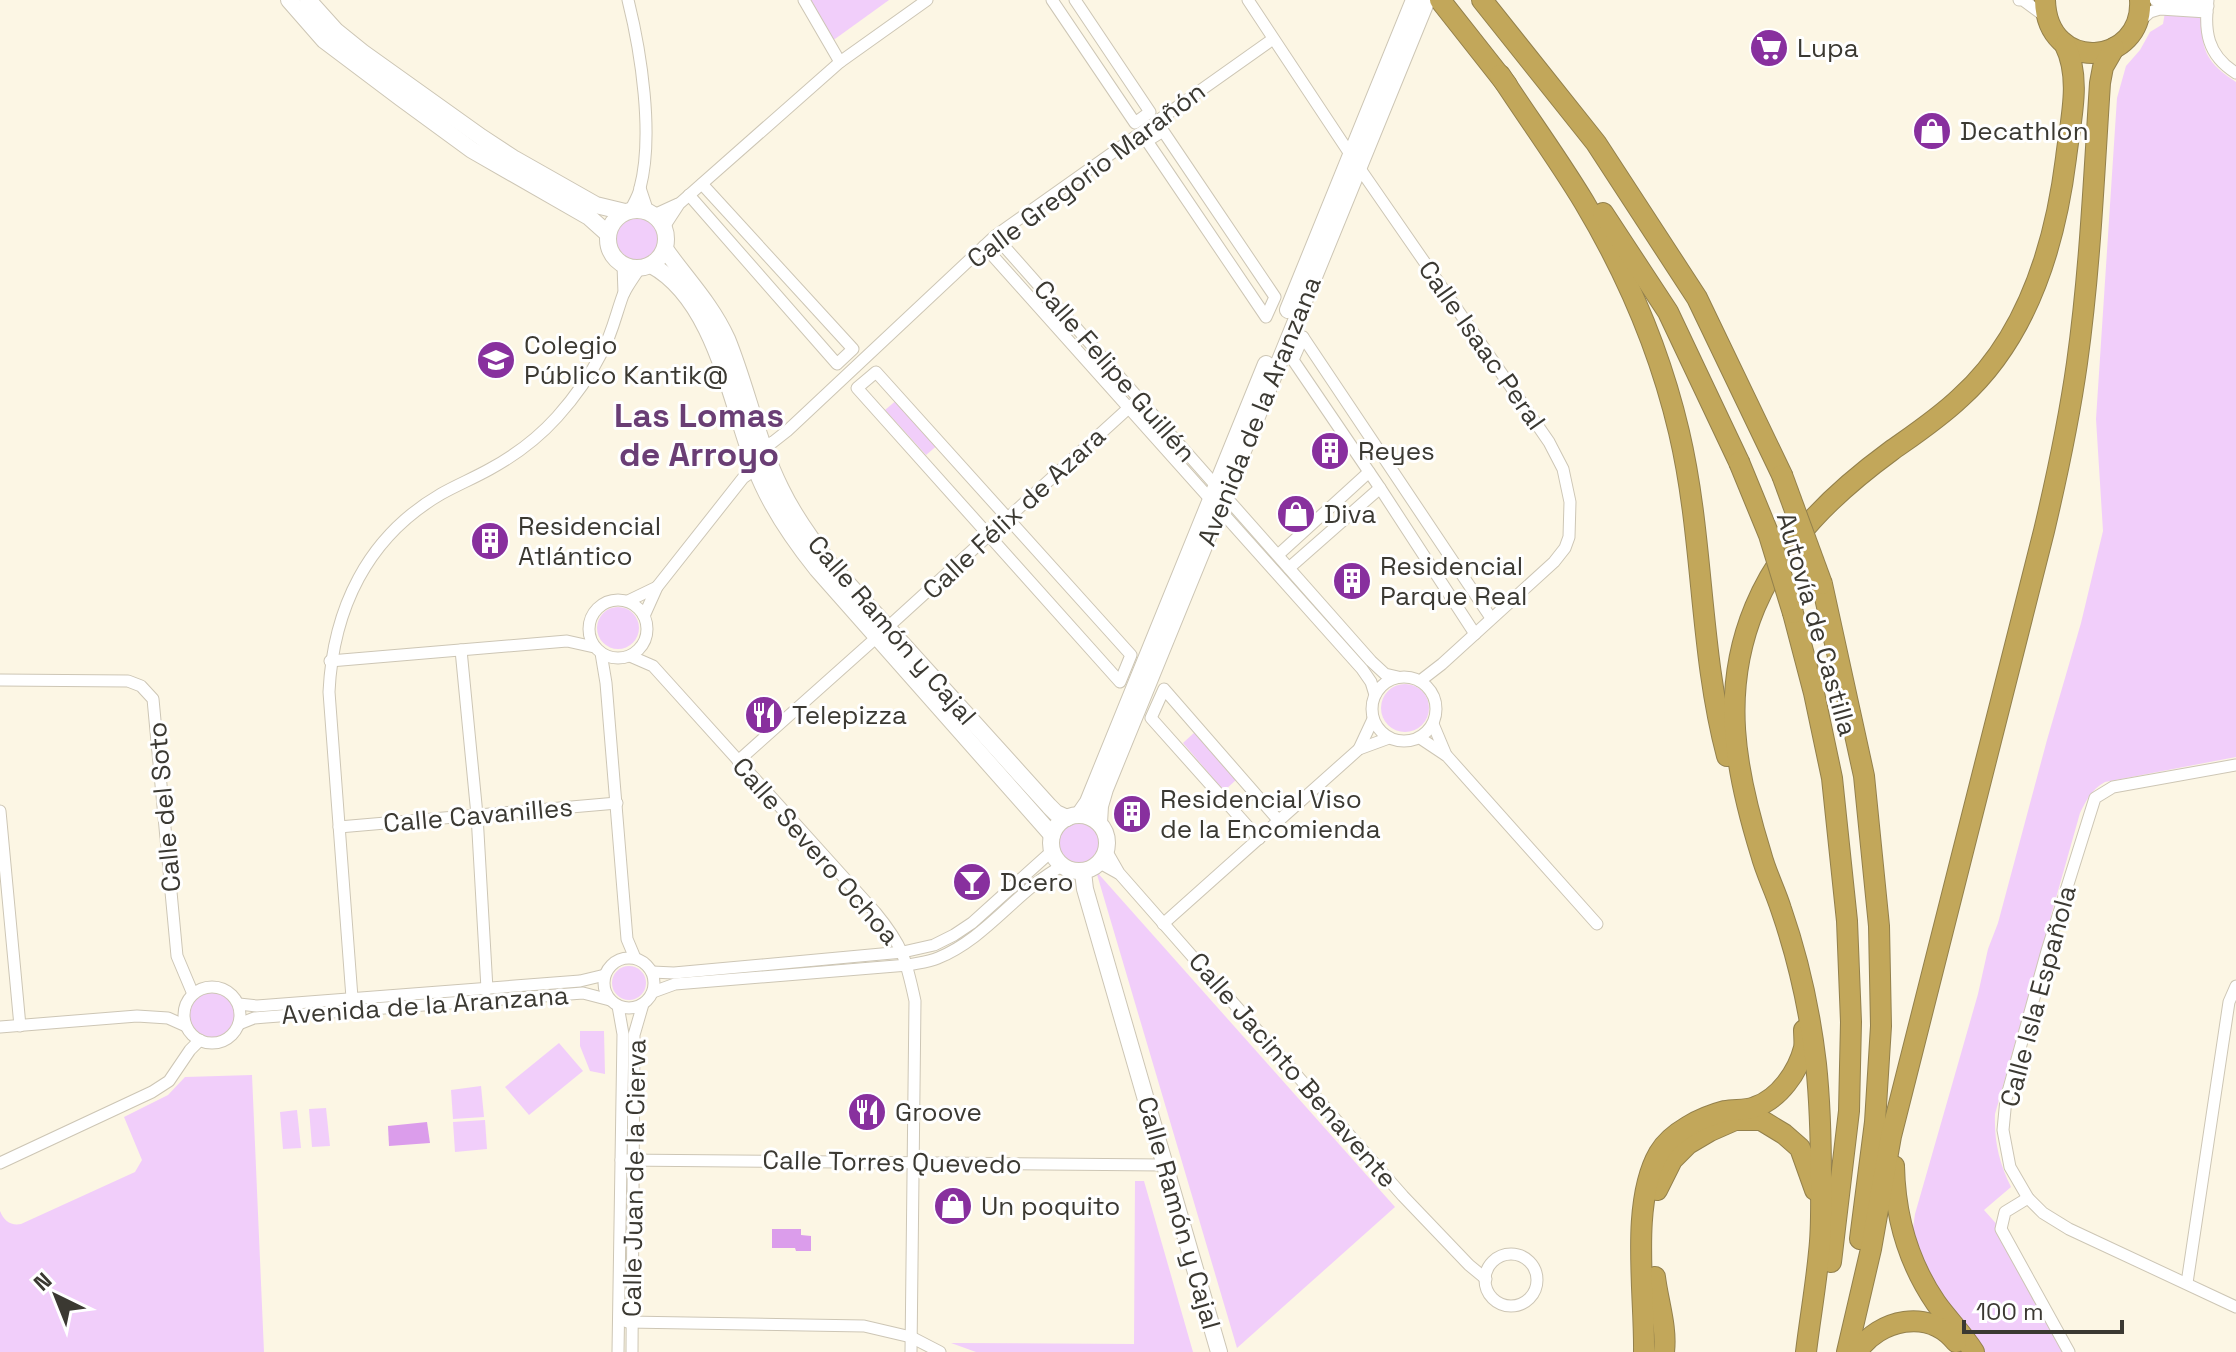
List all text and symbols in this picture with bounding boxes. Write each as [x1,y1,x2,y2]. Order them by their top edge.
supermarket icon: Lupa [1748,27,1790,69]
place label: Lupa [1797,31,1859,65]
street label: Calle Gregorio Marañón [960,74,1212,276]
shop icon: Decathlon [1911,110,1953,152]
place label: Decathlon [1960,114,2089,148]
street label: Calle Isaac Peral [1411,254,1553,436]
street label: Avenida de la Aranzana [1189,271,1329,551]
street label: Calle Felipe Guillén [1026,273,1204,469]
place label: Colegio Público Kantik@ [524,328,729,392]
school or university icon: Colegio Público Kantik@ [475,339,517,381]
district label: Las Lomas de Arroyo [614,394,784,476]
street label: Calle Félix de Azara [915,419,1113,607]
building icon: Reyes [1309,430,1351,472]
place label: Reyes [1358,434,1435,468]
shop icon: Diva [1275,493,1317,535]
place label: Diva [1324,497,1376,531]
street label: Autovía de Castilla [1769,508,1865,740]
place label: Residencial Atlántico [518,509,661,573]
building icon: Residencial Atlántico [469,520,511,562]
street label: Calle Ramón y Cajal [800,528,984,732]
place label: Residencial Parque Real [1380,549,1527,613]
building icon: Residencial Parque Real [1331,560,1373,602]
restaurant icon: Telepizza [743,694,785,736]
place label: Telepizza [792,698,907,732]
street label: Calle del Soto [140,720,188,894]
street label: Calle Severo Ochoa [725,750,907,952]
place label: Residencial Viso de la Encomienda [1160,782,1381,846]
street label: Calle Cavanilles [382,790,574,840]
building icon: Residencial Viso de la Encomienda [1111,793,1153,835]
bar icon: Dcero [951,861,993,903]
place label: Dcero [1000,865,1074,899]
street label: Calle Isla Española [1992,882,2084,1110]
street label: Calle Jacinto Benavente [1181,945,1405,1195]
street label: Avenida de la Aranzana [280,978,570,1032]
street label: Calle Juan de la Cierva [615,1038,653,1317]
restaurant icon: Groove [846,1091,888,1133]
street label: Calle Ramón y Cajal [1129,1093,1229,1333]
place label: Groove [895,1095,982,1129]
street label: Calle Torres Quevedo [762,1143,1022,1181]
shop icon: Un poquito [932,1185,974,1227]
place label: Un poquito [981,1189,1120,1223]
north arrow [16,1256,96,1336]
text: N [27,1266,57,1297]
scale bar [1964,1284,2122,1334]
text: 100 m [1976,1296,2044,1327]

